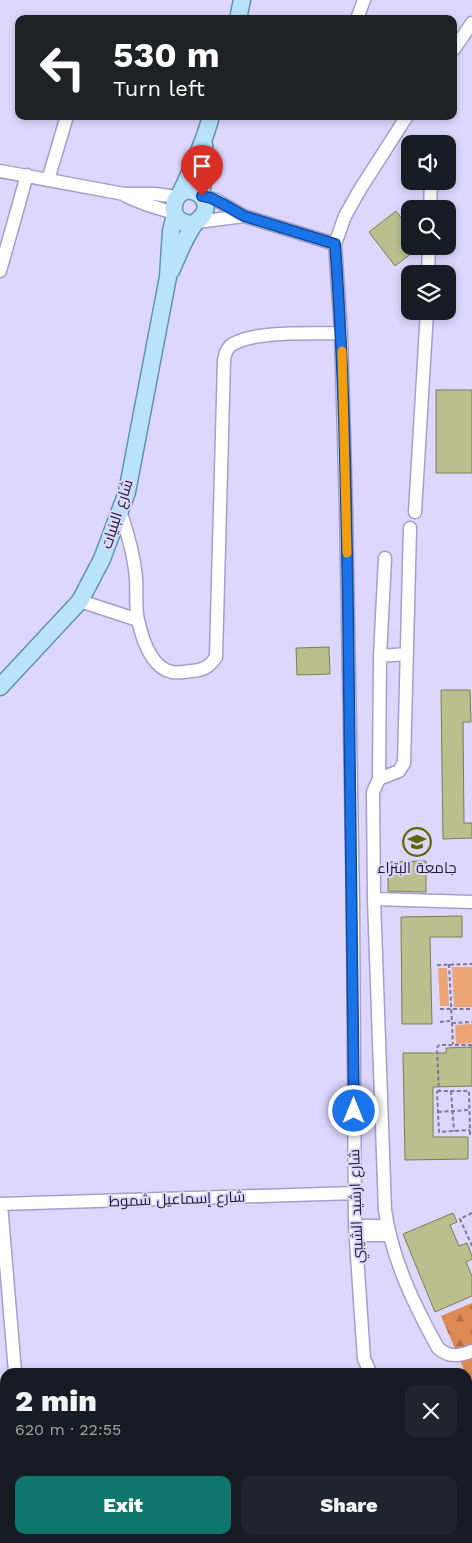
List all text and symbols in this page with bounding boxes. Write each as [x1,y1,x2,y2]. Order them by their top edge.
text: 530 m [113,34,220,76]
icon: left [30,35,95,100]
text: Turn left [113,76,205,101]
map controls [401,135,456,320]
button: sound [401,135,456,190]
pin [181,145,223,196]
icon: arrive [188,152,216,180]
button: search [401,200,456,255]
button: layers [401,265,456,320]
street label: شارع البنيات [97,477,139,552]
school or university icon: جامعة البتراء [402,827,432,857]
place label: جامعة البتراء [377,859,457,877]
position arrow [327,1084,379,1136]
street label: شارع ارشيد الشيبي [345,1148,370,1263]
street label: شارع إسماعيل شموط [108,1188,246,1212]
text: 2 min [15,1383,97,1418]
button: close [405,1385,457,1437]
text: 620 m · 22:55 [15,1420,121,1439]
button: Exit [15,1476,231,1534]
button: Share [241,1476,457,1534]

